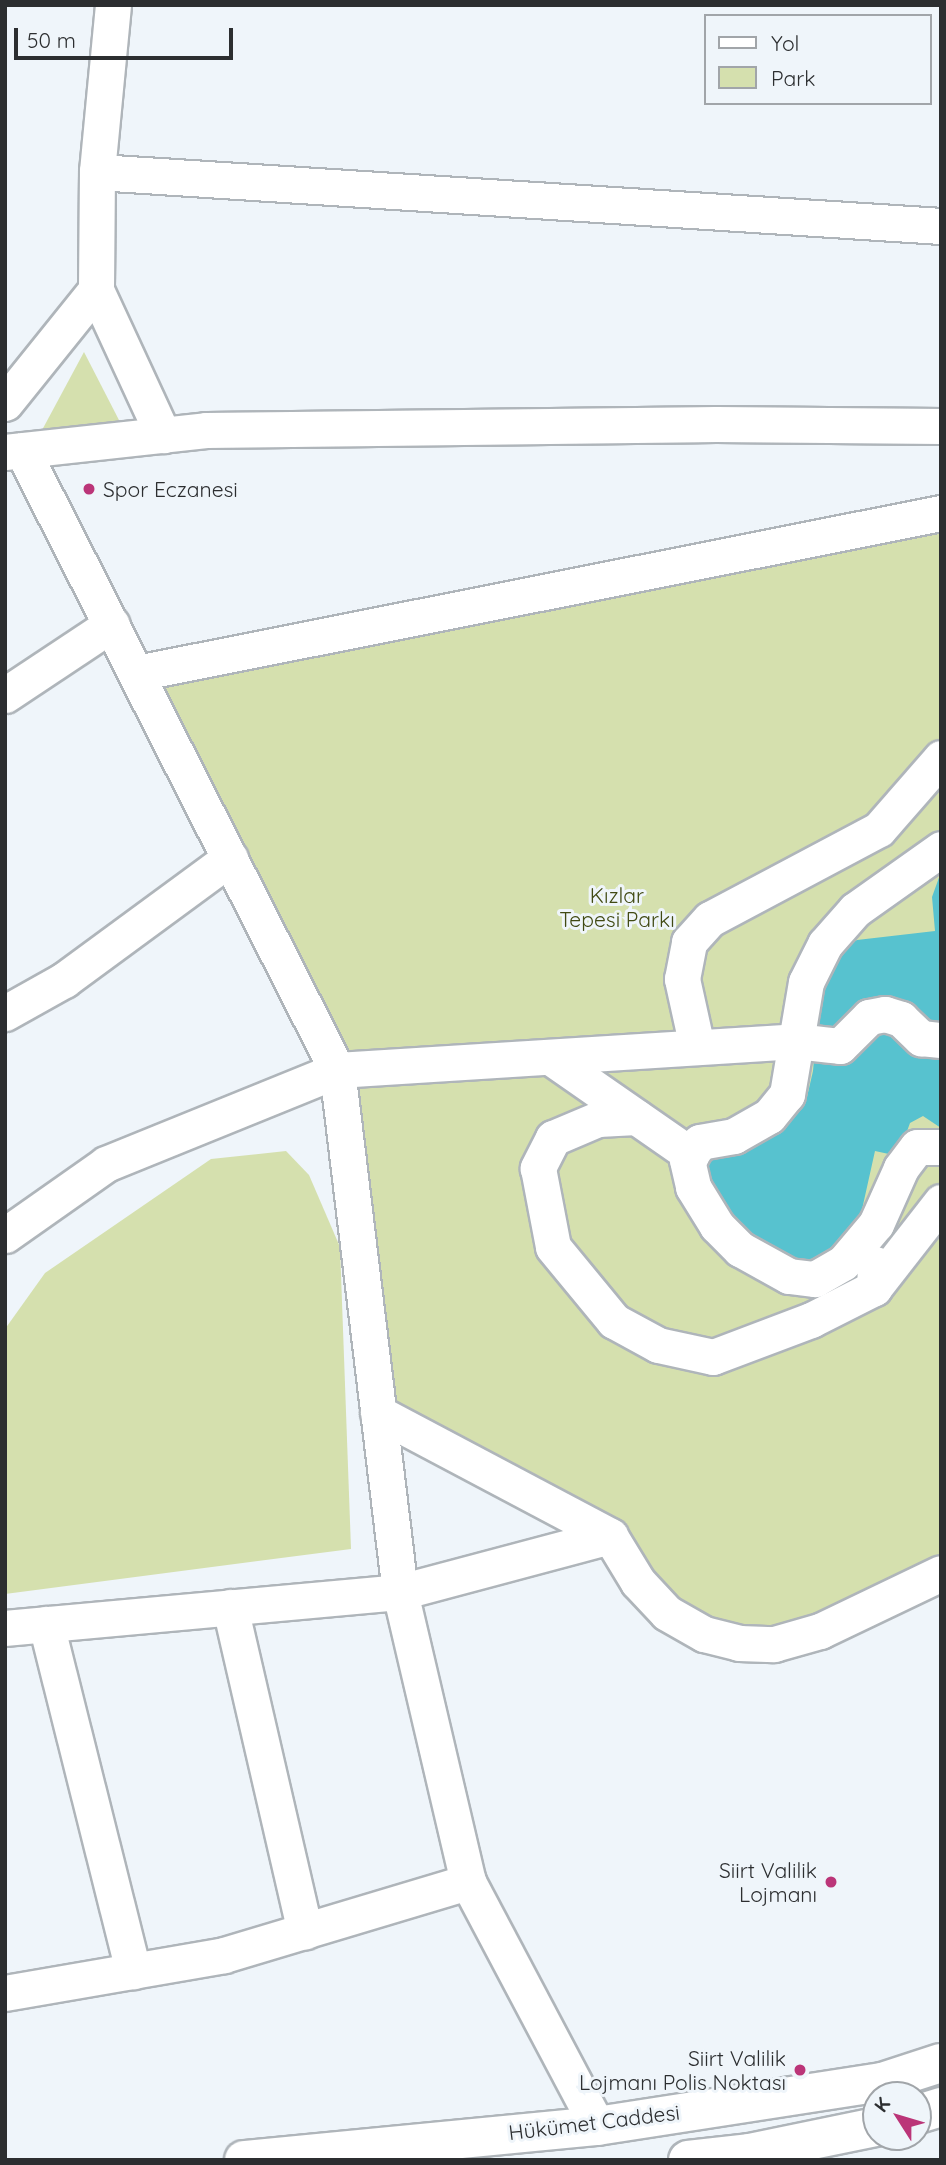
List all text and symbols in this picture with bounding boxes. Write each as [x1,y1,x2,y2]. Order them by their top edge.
scale bar [18,14,236,58]
legend [704,14,932,105]
text: 50 m [27,27,76,53]
text: Yol [771,30,799,56]
text: Park [771,65,815,91]
place label: Spor Eczanesi [103,476,238,502]
marker: Spor Eczanesi [81,481,97,497]
park label: Kızlar Tepesi Parkı [559,882,675,932]
place label: Siirt Valilik Lojmanı [719,1857,817,1907]
marker: Siirt Valilik Lojmanı [823,1874,839,1890]
place label: Siirt Valilik Lojmanı Polis Noktası [579,2045,786,2095]
marker: Siirt Valilik Lojmanı Polis Noktası [792,2062,808,2078]
north arrow [862,2081,932,2151]
text: K [868,2092,895,2117]
street label: Hükümet Caddesi [507,2099,681,2145]

